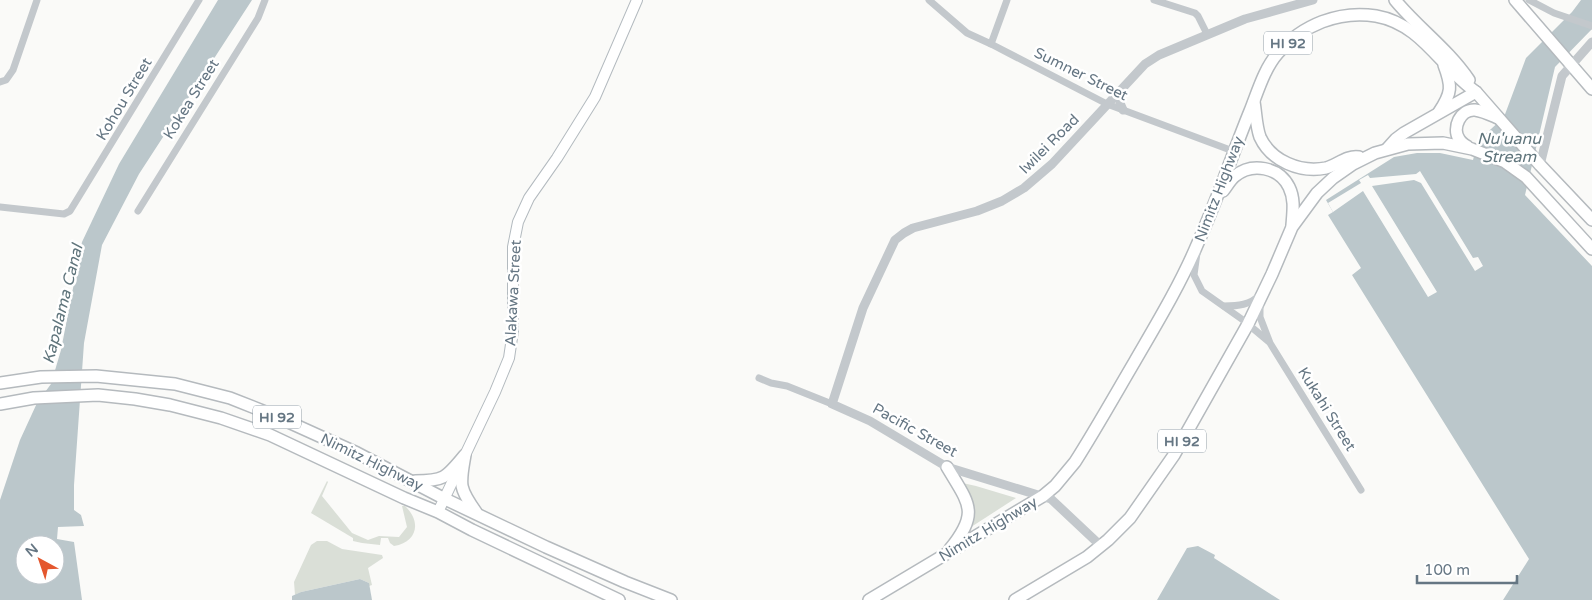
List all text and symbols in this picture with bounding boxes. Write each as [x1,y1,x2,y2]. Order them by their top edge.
road number: HI 92 [1264,32,1312,54]
street label: Sumner Street [1031,44,1131,105]
street label: Kohou Street [92,54,156,144]
street label: Kokea Street [159,55,223,142]
street label: Iwilei Road [1015,110,1083,178]
water label: Nu'uanu Stream [1477,129,1542,167]
street label: Nimitz Highway [1191,134,1247,244]
street label: Alakawa Street [501,239,525,347]
water label: Kapalama Canal [38,240,88,366]
street label: Kukahi Street [1294,364,1360,454]
street label: Pacific Street [869,399,961,461]
road number: HI 92 [253,406,301,428]
street label: Nimitz Highway [318,429,426,495]
road number: HI 92 [1158,430,1206,452]
street label: Nimitz Highway [935,493,1041,565]
north arrow [15,535,65,585]
text: N [22,540,42,561]
scale bar [1417,552,1517,584]
text: 100 m [1424,561,1470,579]

